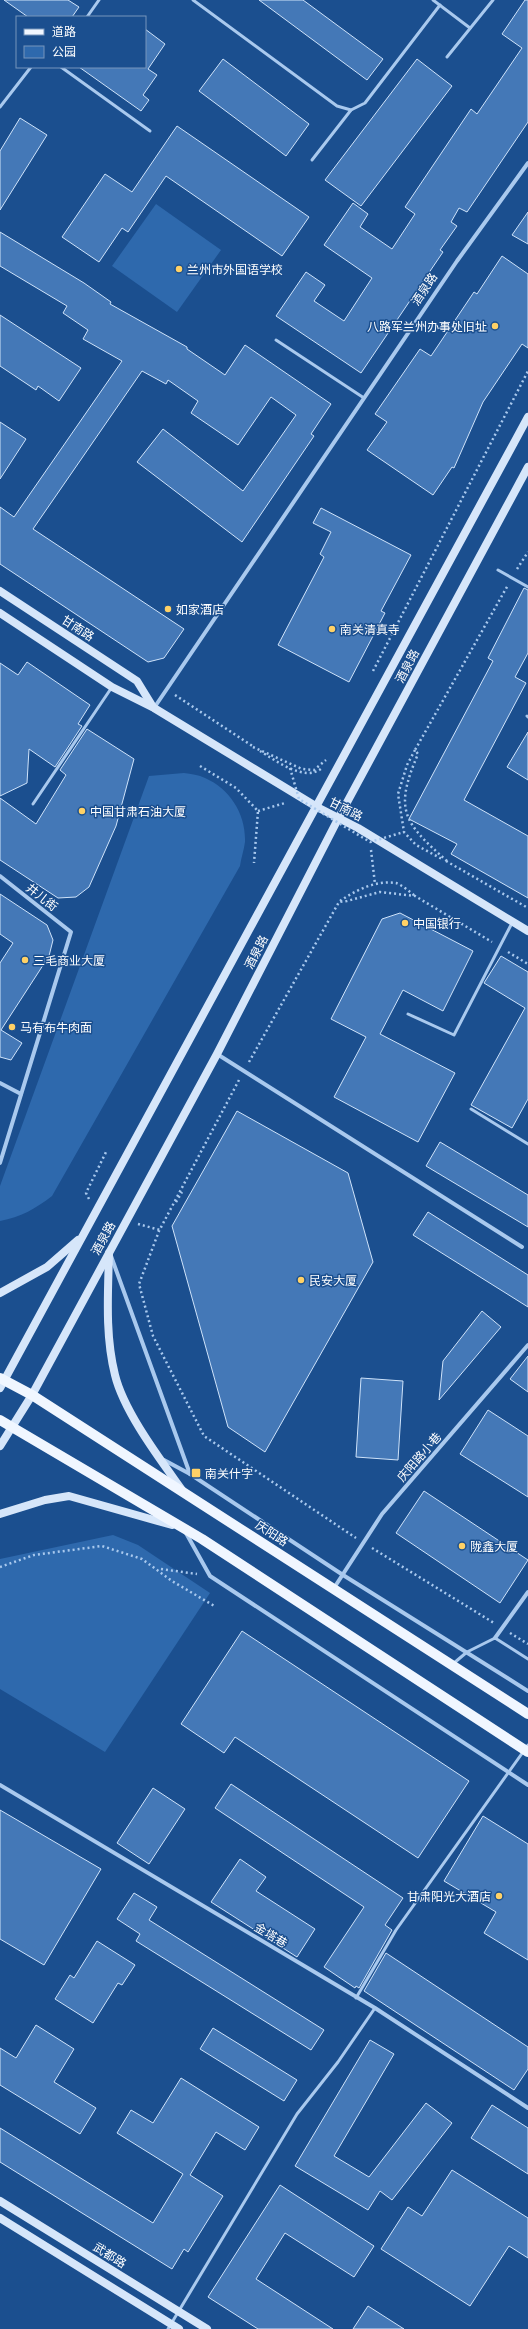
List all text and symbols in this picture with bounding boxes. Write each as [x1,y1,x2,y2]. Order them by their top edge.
legend [16,16,146,68]
text: 道路 [52,24,76,39]
text: 公园 [52,44,76,59]
place label: 兰州市外国语学校 [187,262,283,277]
marker: 兰州市外国语学校 [174,264,184,274]
street label: 酒泉路 [408,270,440,308]
place label: 八路军兰州办事处旧址 [367,319,487,334]
marker: 八路军兰州办事处旧址 [490,321,500,331]
place label: 如家酒店 [176,602,224,617]
marker: 如家酒店 [163,604,173,614]
street label: 甘南路 [59,612,97,644]
place label: 南关清真寺 [340,622,400,637]
marker: 南关清真寺 [327,624,337,634]
street label: 酒泉路 [392,647,422,685]
street label: 甘南路 [327,794,365,824]
place label: 中国甘肃石油大厦 [90,804,186,819]
marker: 中国甘肃石油大厦 [77,806,87,816]
street label: 井儿街 [23,880,61,914]
place label: 中国银行 [413,916,461,931]
marker: 中国银行 [400,918,410,928]
street label: 酒泉路 [241,933,271,971]
place label: 三毛商业大厦 [33,953,105,968]
marker: 三毛商业大厦 [20,955,30,965]
place label: 马有布牛肉面 [20,1020,92,1035]
marker: 马有布牛肉面 [7,1022,17,1032]
street label: 酒泉路 [88,1219,118,1257]
place label: 民安大厦 [309,1273,357,1288]
marker: 民安大厦 [296,1275,306,1285]
street label: 庆阳路小巷 [394,1429,444,1485]
place label: 南关什字 [205,1466,253,1481]
marker: 南关什字 [190,1467,202,1479]
street label: 庆阳路 [253,1517,291,1549]
place label: 陇鑫大厦 [470,1539,518,1554]
marker: 陇鑫大厦 [457,1541,467,1551]
place label: 甘肃阳光大酒店 [407,1889,491,1904]
marker: 甘肃阳光大酒店 [494,1891,504,1901]
street label: 金塔巷 [252,1919,290,1951]
street label: 武都路 [91,2239,129,2271]

